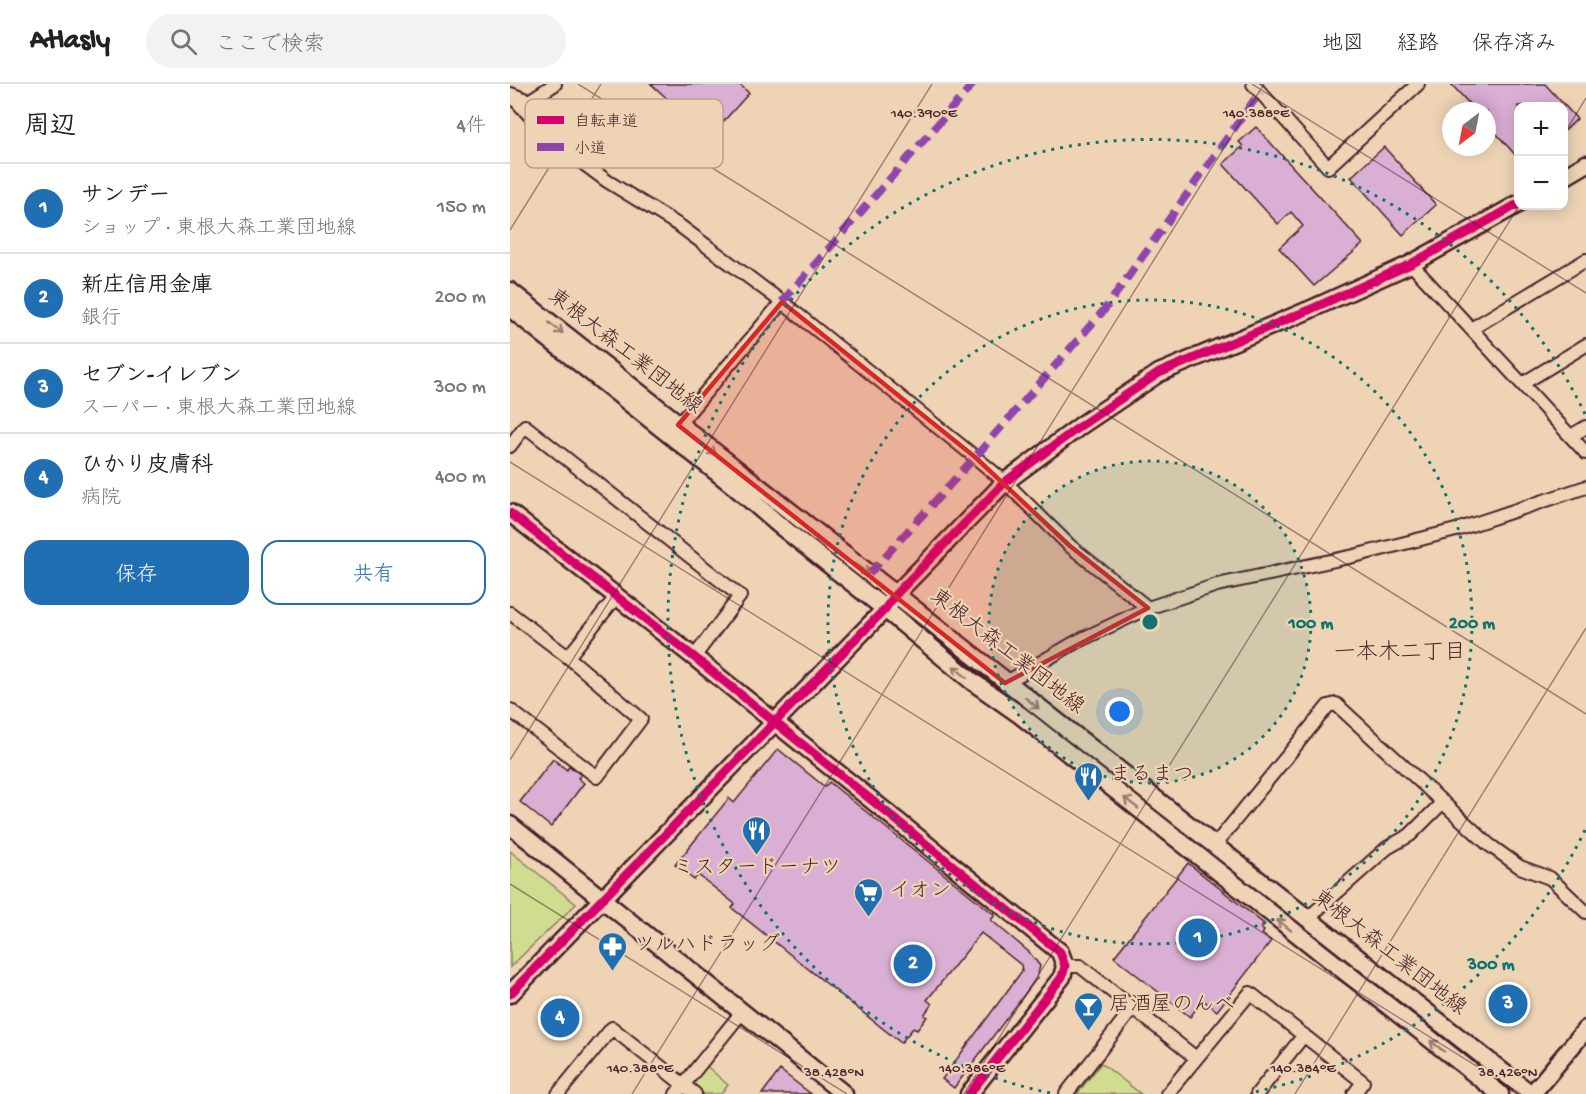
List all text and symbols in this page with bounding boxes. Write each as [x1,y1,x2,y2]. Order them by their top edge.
search box [146,14,566,68]
text: Atlasly [30,25,110,58]
icon: search [167,25,200,58]
text: ここで検索 [215,33,325,59]
text: 地図 [1322,33,1364,58]
text: 経路 [1397,33,1439,58]
text: 保存済み [1472,33,1556,58]
legend [525,99,723,168]
north arrow [1442,102,1496,156]
map controls [1514,102,1568,210]
button: + [1514,102,1568,156]
text: 140.390°E [890,105,958,123]
text: 140.388°E [1222,105,1290,123]
text: 自転車道 [574,112,638,133]
text: 周辺 [24,113,76,144]
text: 4件 [457,116,486,139]
text: 小道 [574,140,606,160]
button: − [1514,156,1568,210]
text: サンデー [81,184,170,210]
text: 1 [39,197,48,220]
text: 150 m [437,197,486,220]
text: ショップ · 東根大森工業団地線 [81,218,356,241]
text: 新庄信用金庫 [81,274,213,300]
street label: 東根大森工業団地線 [542,283,707,421]
text: 2 [39,287,48,310]
text: 200 m [435,287,486,310]
text: 銀行 [81,308,121,331]
one-way arrow [548,321,564,334]
text: セブン-イレブン [81,364,242,390]
text: 3 [38,377,49,400]
text: 300 m [434,377,486,400]
text: スーパー · 東根大森工業団地線 [81,398,356,421]
one-way arrow [700,442,716,455]
text: ひかり皮膚科 [81,454,213,480]
text: 4 [39,467,48,490]
text: 400 m [435,467,486,490]
text: 病院 [81,488,121,511]
button: 保存 [24,540,249,605]
button: 共有 [261,540,486,605]
one-way arrow [854,562,870,575]
street label: 東根大森工業団地線 [924,583,1089,721]
centre of rings [1140,612,1160,632]
text: 100 m [1288,614,1334,635]
text: 200 m [1449,614,1495,635]
district label: 一本木二丁目 [1334,640,1466,667]
one-way arrow [952,665,968,678]
one-way arrow [1023,697,1039,710]
your location [1105,697,1134,726]
restaurant icon: まるまつ [1073,760,1105,802]
place label: まるまつ [1110,764,1194,789]
one-way arrow [1123,797,1139,810]
restaurant icon: ミスタードーナツ [741,814,773,856]
place label: ミスタードーナツ [673,857,841,882]
supermarket icon: イオン [852,876,884,918]
place label: イオン [889,880,951,905]
street label: 東根大森工業団地線 [1306,884,1471,1022]
pin: 1 [1178,916,1218,960]
one-way arrow [1276,918,1292,931]
pharmacy icon: ツルハドラッグ [597,930,629,972]
place label: ツルハドラッグ [634,933,780,959]
pin: 2 [894,942,932,986]
text: 300 m [1467,955,1515,976]
pin: 3 [1488,982,1528,1026]
bar icon: 居酒屋のんべ [1072,990,1104,1032]
place label: 居酒屋のんべ [1109,993,1235,1019]
pin: 4 [541,996,580,1040]
one-way arrow [1429,1039,1445,1052]
text: 140.388°E [606,1060,674,1078]
text: 140.386°E [938,1060,1006,1078]
text: 140.384°E [1269,1060,1336,1078]
text: 38.428°N [803,1064,864,1082]
text: 38.426°N [1477,1064,1538,1082]

